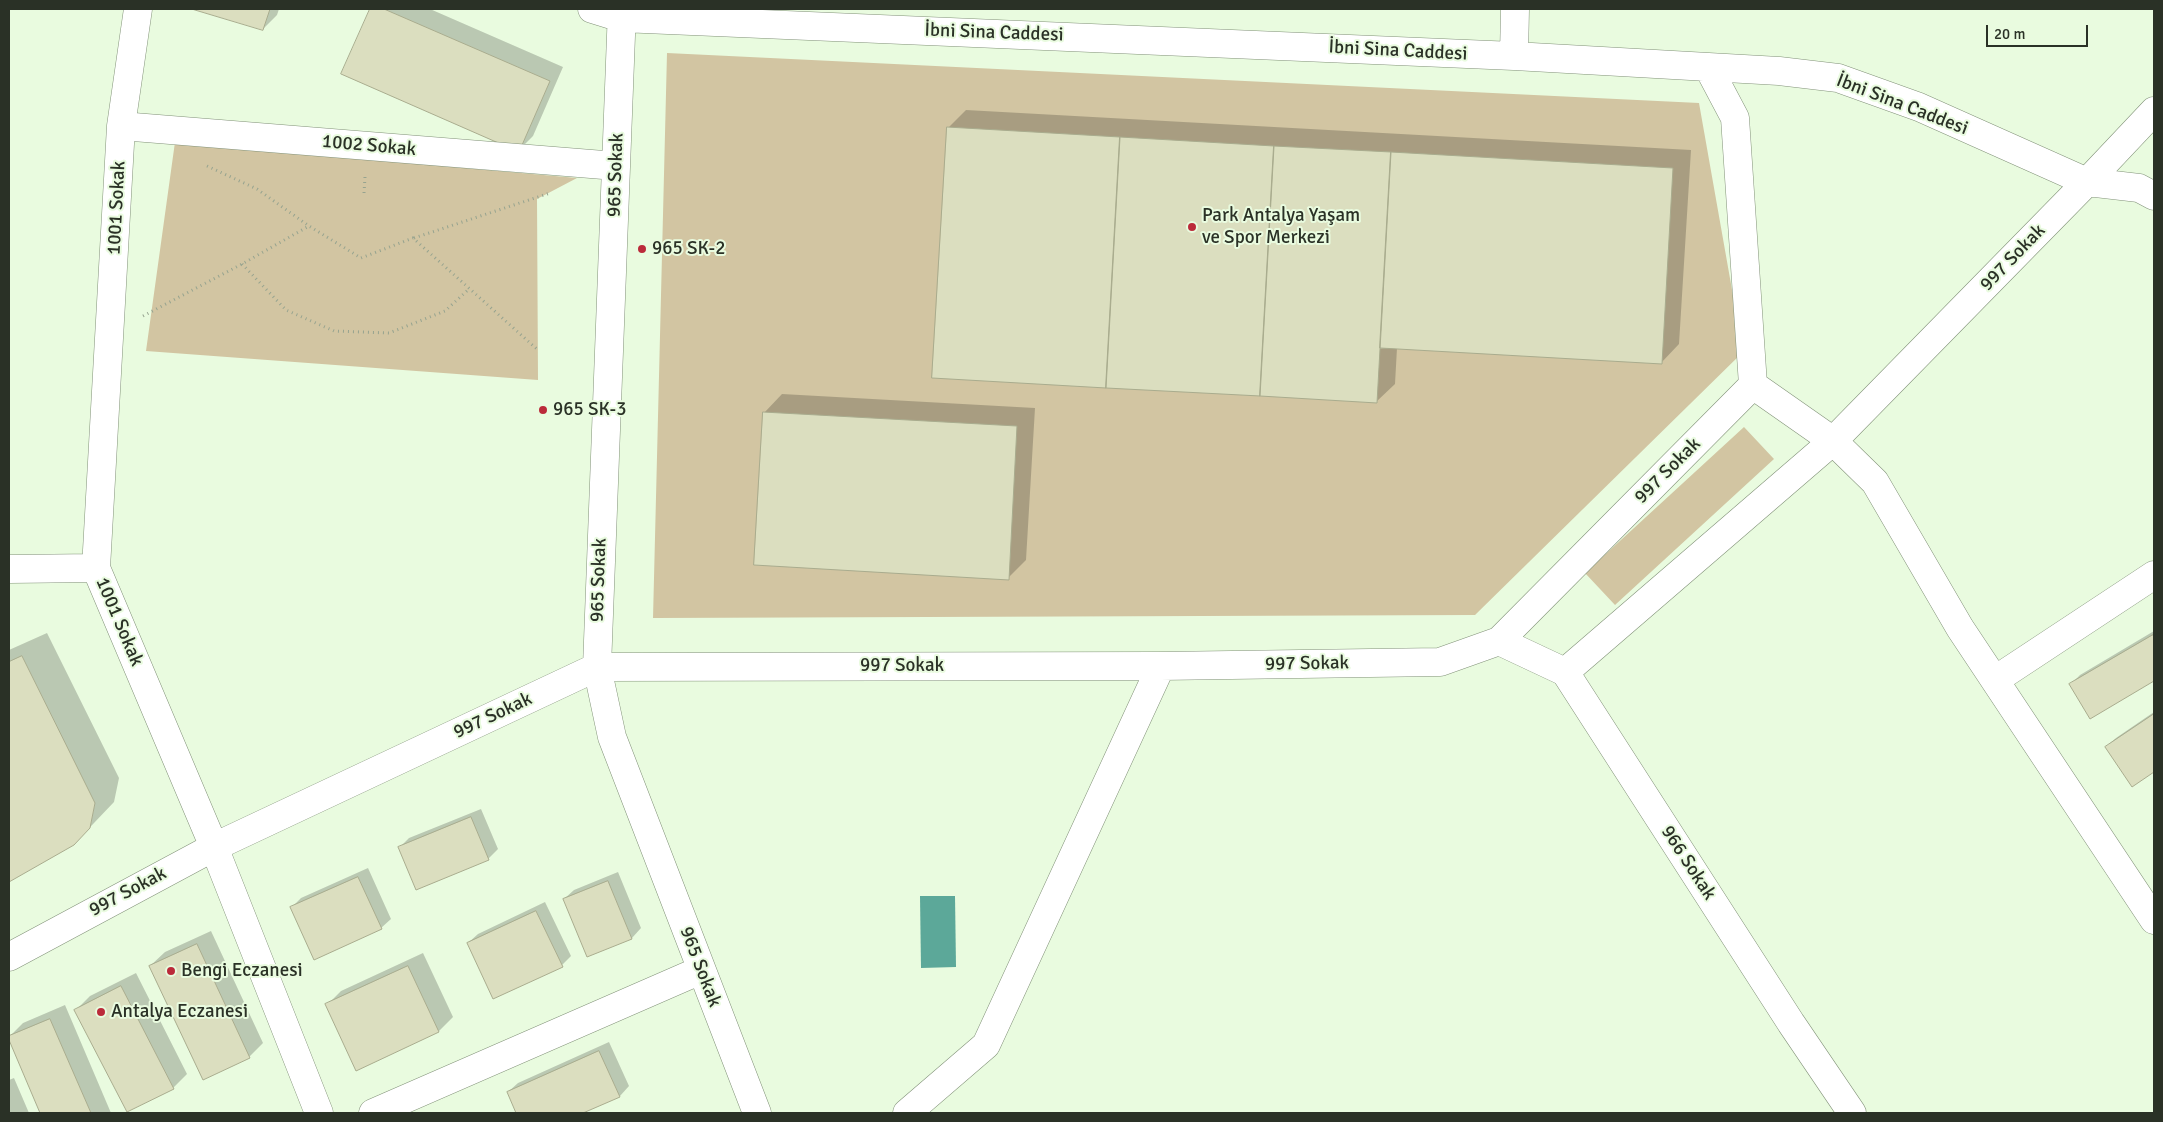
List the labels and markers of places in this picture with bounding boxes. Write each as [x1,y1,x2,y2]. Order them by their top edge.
place label: Park Antalya Yaşam ve Spor Merkezi [1202,205,1360,249]
marker: Park Antalya Yaşam ve Spor Merkezi [1186,221,1198,233]
place label: 965 SK-2 [652,238,725,260]
marker: 965 SK-2 [636,243,648,255]
place label: 965 SK-3 [553,399,626,421]
marker: 965 SK-3 [537,404,549,416]
place label: Bengi Eczanesi [181,960,303,982]
marker: Bengi Eczanesi [165,965,177,977]
place label: Antalya Eczanesi [111,1001,248,1023]
marker: Antalya Eczanesi [95,1006,107,1018]

